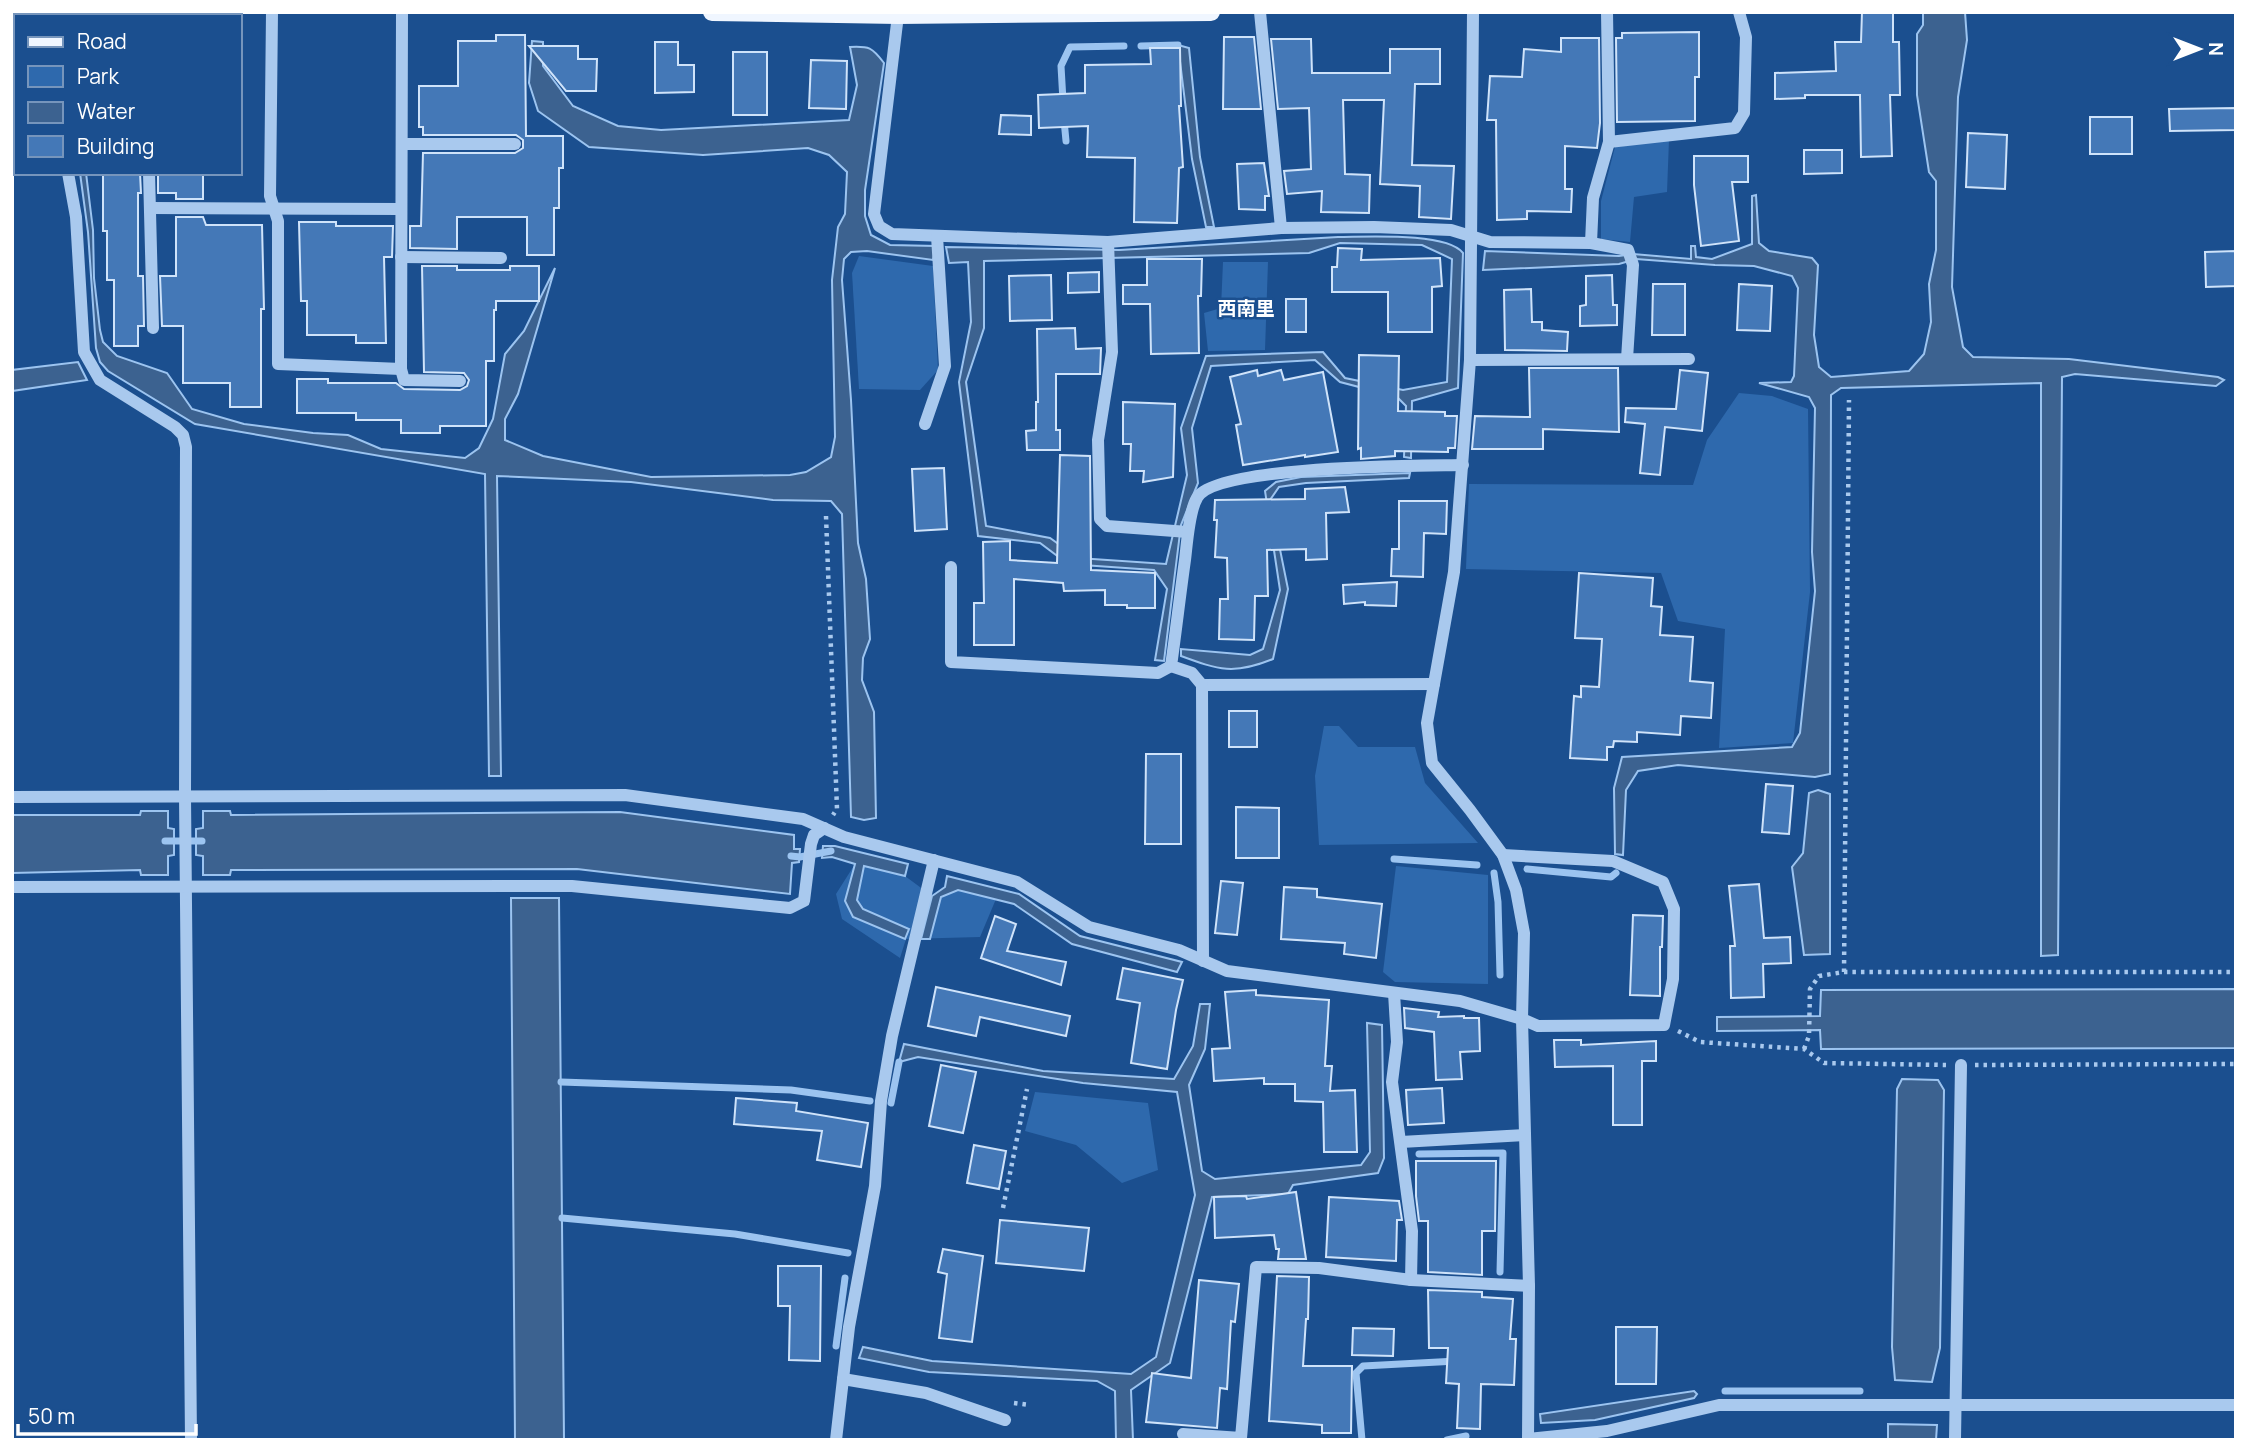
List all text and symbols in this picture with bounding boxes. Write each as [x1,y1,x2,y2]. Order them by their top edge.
legend [14,14,242,175]
north arrow [2164,14,2234,84]
text: Road [77,27,127,55]
text: N [2203,42,2229,56]
text: Park [77,62,119,90]
text: Water [77,97,136,125]
text: Building [77,132,154,160]
district label: 西南里 [1217,295,1275,321]
scale bar [18,1392,196,1436]
text: 50 m [28,1402,75,1430]

